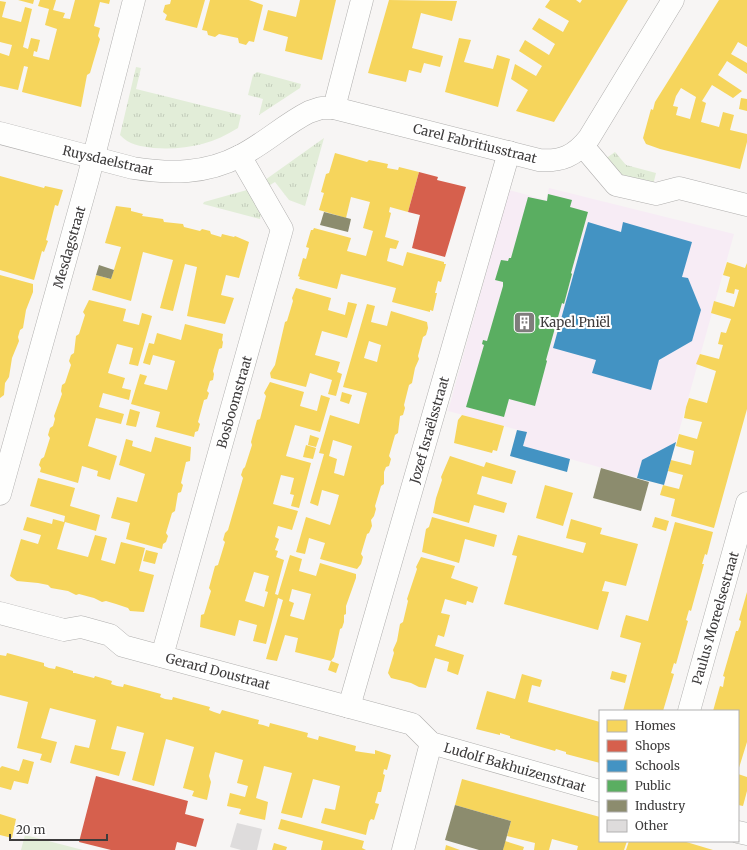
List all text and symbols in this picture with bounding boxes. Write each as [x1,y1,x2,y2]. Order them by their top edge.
street label: Carel Fabritiusstraat [411,120,538,167]
street label: Ruysdaelstraat [61,142,155,179]
street label: Mesdagstraat [50,204,89,290]
building icon: Kapel Pniël [512,309,538,335]
place label: Kapel Pniël [540,314,610,331]
street label: Bosboomstraat [213,354,256,450]
street label: Jozef Israëlsstraat [406,375,453,487]
street label: Paulus Moreelsestraat [688,550,743,687]
street label: Gerard Doustraat [164,649,272,694]
legend [599,710,739,842]
text: Homes [635,718,676,733]
text: Shops [635,738,670,753]
street label: Ludolf Bakhuizenstraat [442,739,588,796]
text: Schools [635,758,680,773]
text: Public [635,778,671,793]
text: Industry [635,798,685,813]
scale bar [10,816,107,842]
text: Other [635,818,669,833]
text: 20 m [16,822,45,837]

